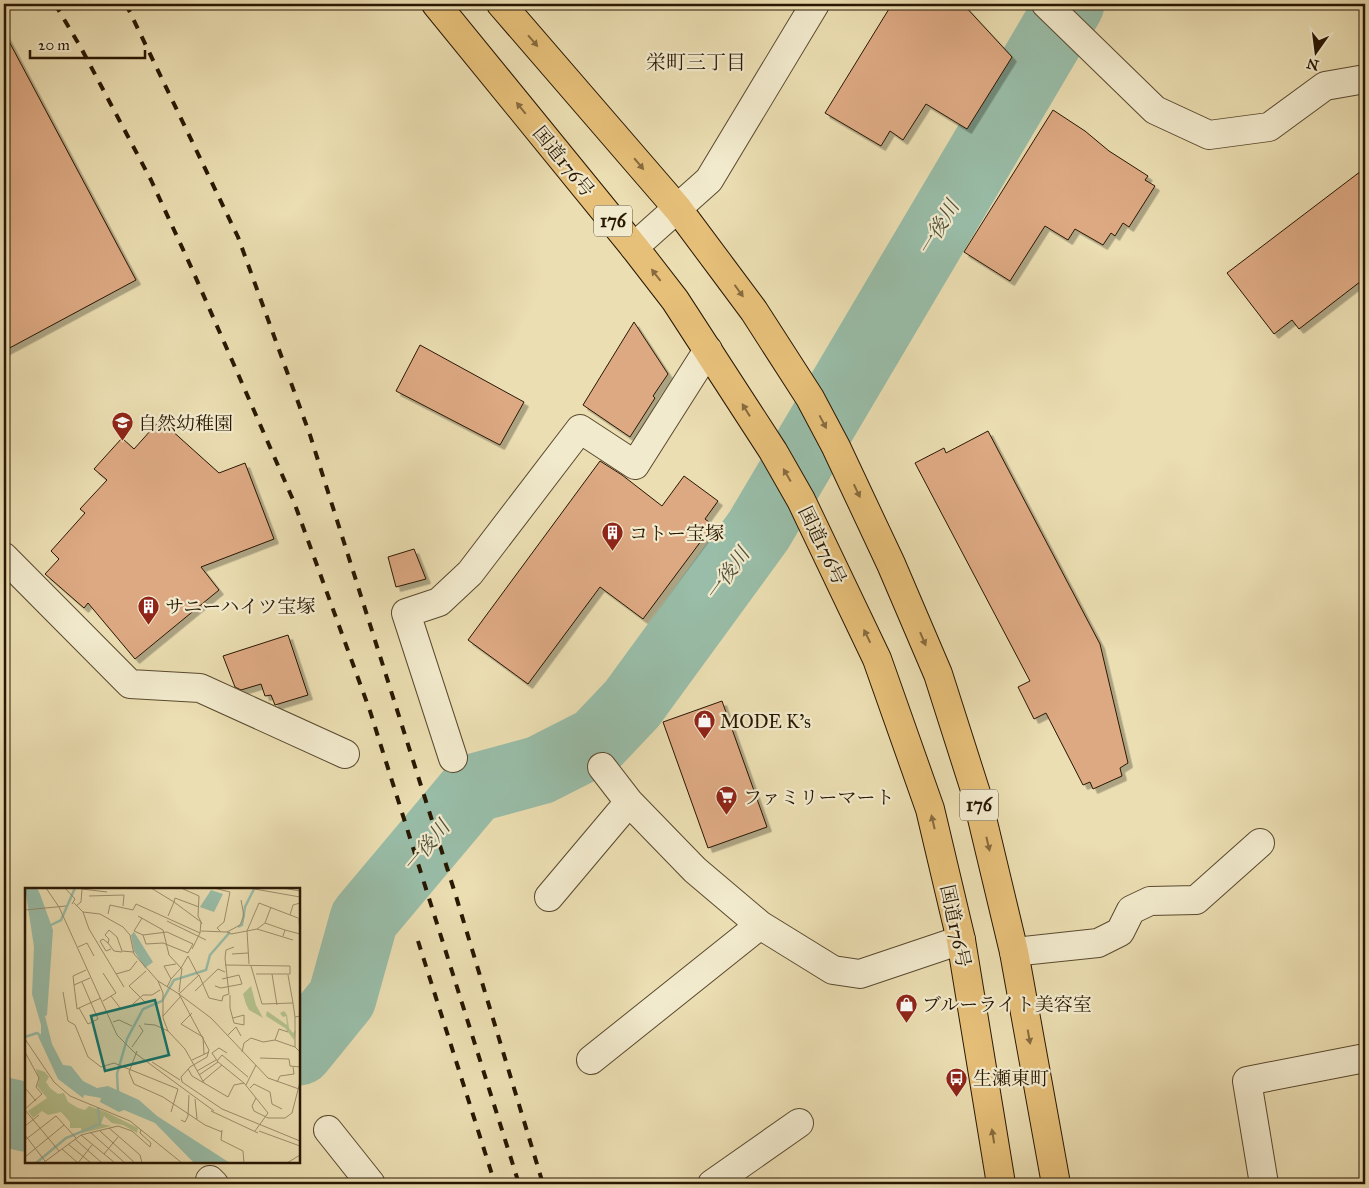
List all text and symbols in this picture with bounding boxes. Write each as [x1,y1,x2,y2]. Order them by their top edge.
scale bar [30,28,145,60]
north arrow [1292,28,1342,78]
one-way arrow [527,34,539,46]
text: 20 m [38,36,70,54]
district label: 栄町三丁目 [646,50,746,74]
text: N [1305,54,1321,74]
one-way arrow [515,102,526,115]
street label: 国道176号 [528,121,599,201]
one-way arrow [633,157,645,169]
water label: 一後川 [912,194,965,260]
road number: 176 [594,206,632,237]
one-way arrow [651,269,661,282]
one-way arrow [734,285,744,298]
one-way arrow [742,404,751,417]
school or university icon: 自然幼稚園 [110,411,134,442]
place label: 自然幼稚園 [138,412,233,435]
one-way arrow [819,415,827,430]
one-way arrow [782,469,791,482]
one-way arrow [853,484,861,498]
street label: 国道176号 [794,502,851,588]
building icon: コトー宝塚 [601,521,625,552]
place label: コトー宝塚 [629,522,724,545]
water label: 一後川 [700,541,756,605]
building icon: サニーハイツ宝塚 [137,594,161,625]
place label: サニーハイツ宝塚 [165,595,315,618]
one-way arrow [862,629,870,643]
one-way arrow [920,632,928,646]
shop icon: MODE K's [692,709,716,740]
place label: MODE K's [720,710,811,733]
supermarket icon: ファミリーマート [715,785,739,816]
place label: ファミリーマート [743,786,895,809]
road number: 176 [960,790,998,820]
water label: 一後川 [398,814,456,877]
one-way arrow [929,815,937,830]
one-way arrow [984,836,992,851]
street label: 国道176号 [935,882,976,970]
inset map [25,888,300,1163]
shop icon: ブルーライト美容室 [894,992,918,1023]
place label: ブルーライト美容室 [922,993,1092,1016]
one-way arrow [1026,1029,1034,1045]
bus stop icon: 生瀬東町 [945,1066,969,1097]
place label: 生瀬東町 [973,1067,1049,1090]
one-way arrow [989,1128,997,1144]

